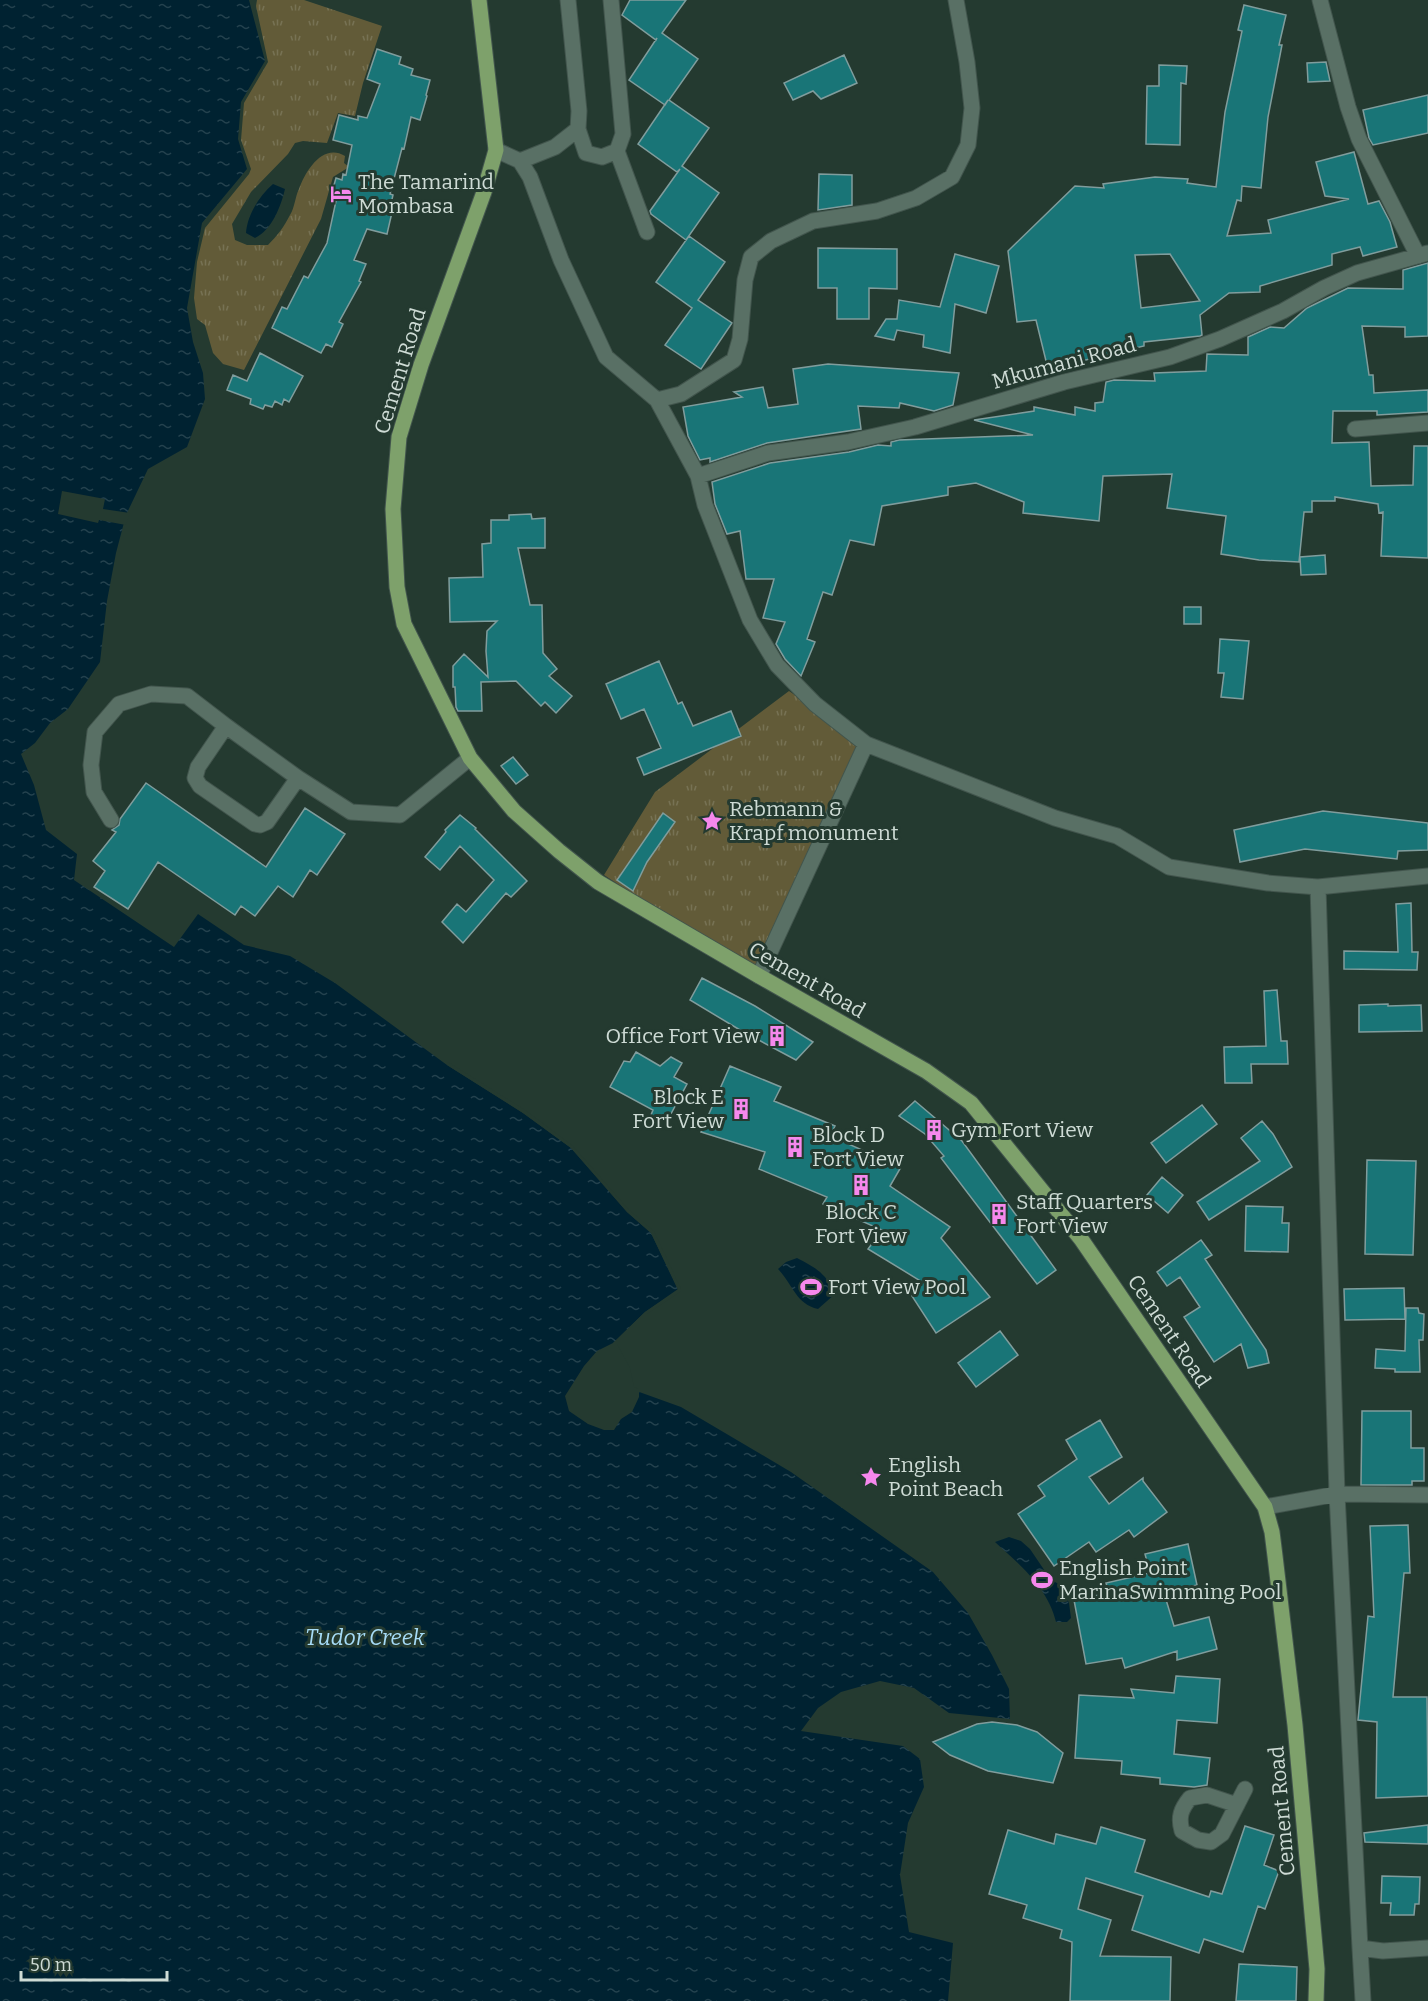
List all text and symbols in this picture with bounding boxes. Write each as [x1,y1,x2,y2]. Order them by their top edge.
place label: The Tamarind Mombasa [358,169,494,219]
hotel icon: The Tamarind Mombasa [329,182,353,206]
street label: Cement Road [368,305,432,437]
street label: Mkumani Road [989,331,1139,395]
place label: Rebmann & Krapf monument [729,796,899,846]
place icon: Rebmann & Krapf monument [700,809,724,833]
street label: Cement Road [744,936,870,1024]
place label: Office Fort View [606,1023,760,1049]
building icon: Office Fort View [765,1024,789,1048]
place label: Block E Fort View [632,1084,724,1134]
building icon: Block E Fort View [729,1097,753,1121]
place label: Gym Fort View [951,1117,1093,1143]
building icon: Gym Fort View [922,1118,946,1142]
place label: Block D Fort View [812,1122,904,1172]
building icon: Block D Fort View [783,1135,807,1159]
building icon: Block C Fort View [849,1173,873,1197]
place label: Staff Quarters Fort View [1016,1189,1153,1239]
place label: Block C Fort View [815,1199,907,1249]
building icon: Staff Quarters Fort View [987,1202,1011,1226]
street label: Cement Road [1122,1270,1216,1392]
place label: Fort View Pool [828,1274,966,1300]
sports icon: Fort View Pool [799,1275,823,1299]
place label: English Point Beach [888,1452,1003,1502]
place icon: English Point Beach [859,1465,883,1489]
place label: English Point MarinaSwimming Pool [1059,1555,1282,1605]
sports icon: English Point MarinaSwimming Pool [1030,1568,1054,1592]
water label: Tudor Creek [305,1624,426,1651]
street label: Cement Road [1263,1745,1301,1877]
scale bar [21,1944,166,1982]
text: 50 m [30,1954,72,1976]

